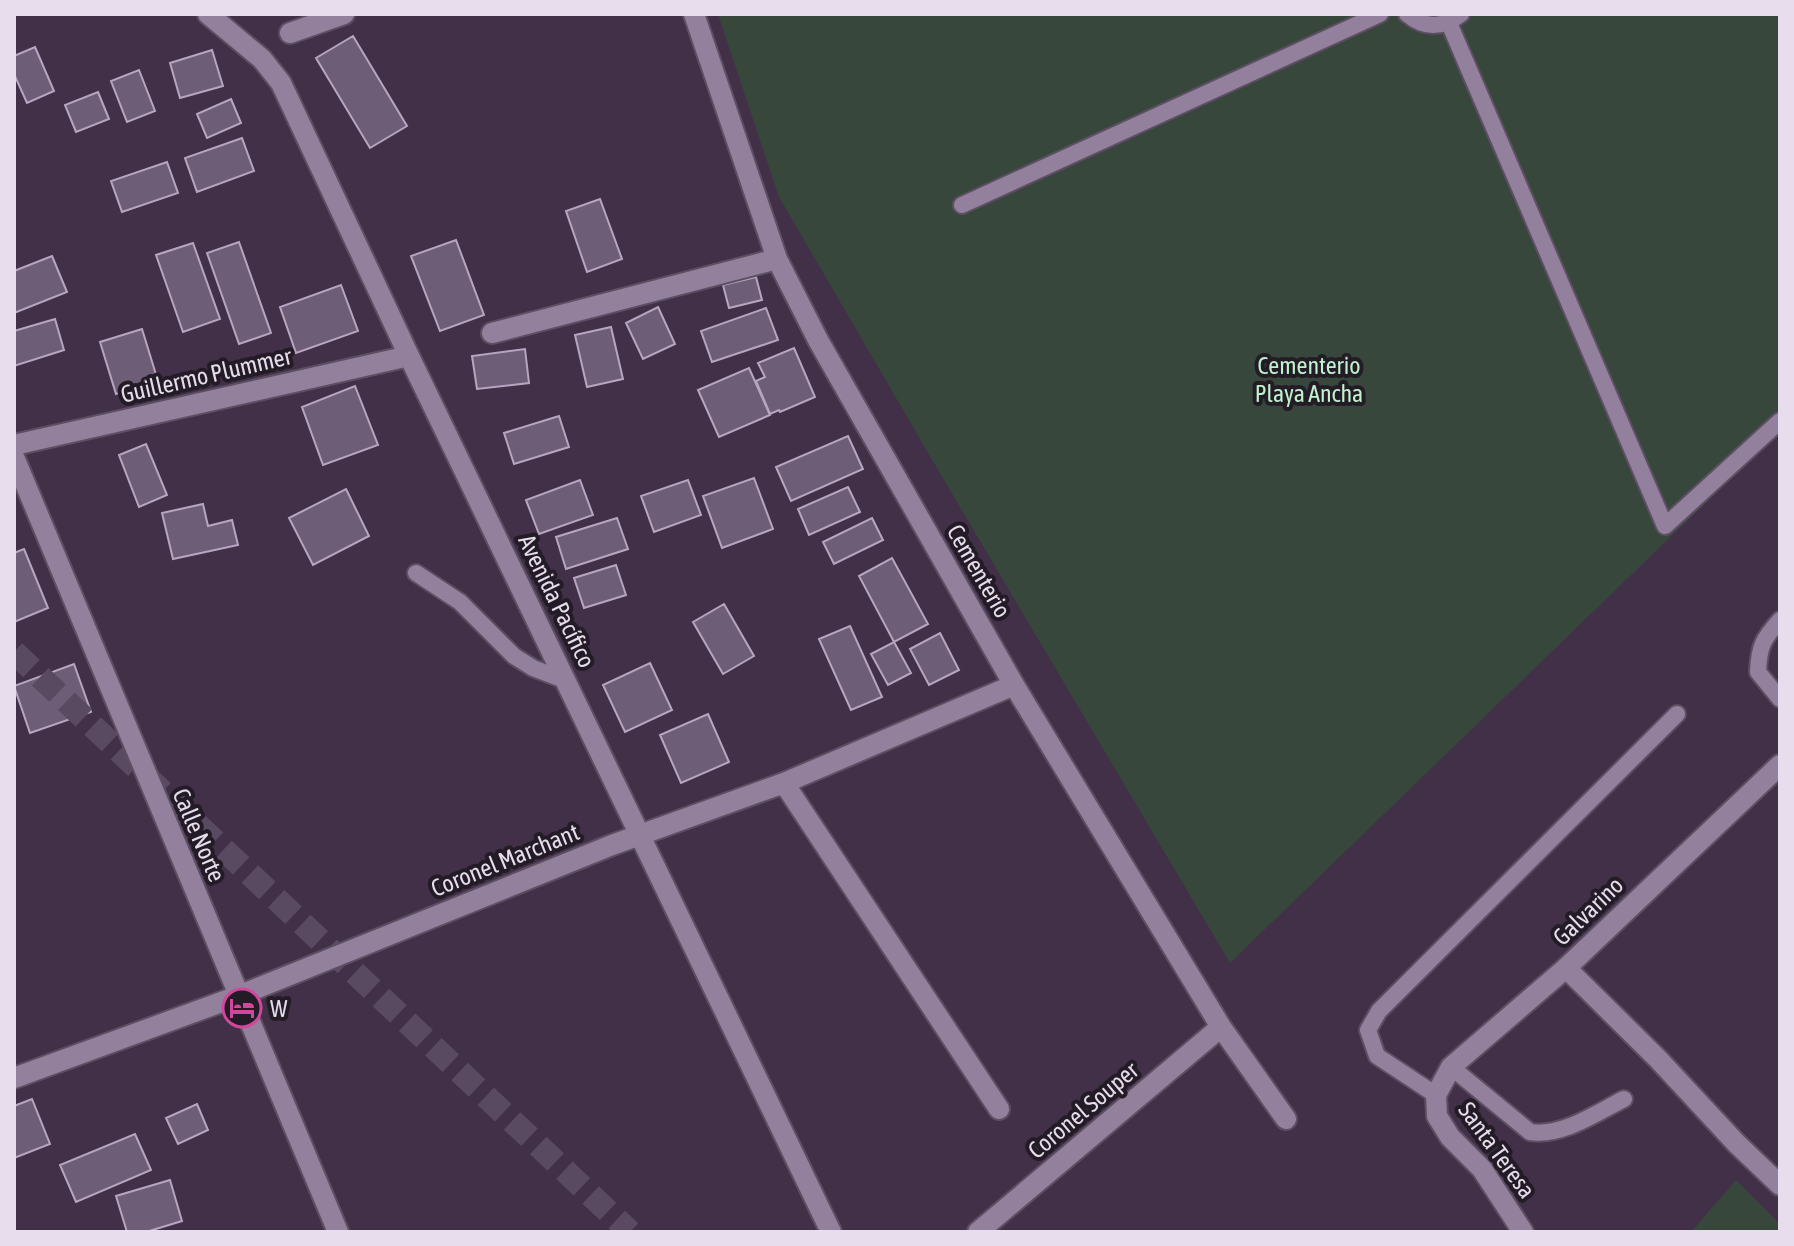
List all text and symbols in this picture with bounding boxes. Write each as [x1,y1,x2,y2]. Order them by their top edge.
street label: Guillermo Plummer [118,342,295,408]
park label: Cementerio Playa Ancha [1255,352,1363,407]
street label: Cementerio [942,520,1016,622]
street label: Avenida Pacífico [513,530,601,672]
street label: Calle Norte [167,784,231,886]
street label: Coronel Marchant [427,818,583,902]
street label: Galvarino [1548,871,1628,951]
hotel icon: W [221,987,263,1029]
place label: W [270,995,288,1022]
street label: Coronel Souper [1023,1056,1144,1164]
street label: Santa Teresa [1453,1097,1541,1203]

